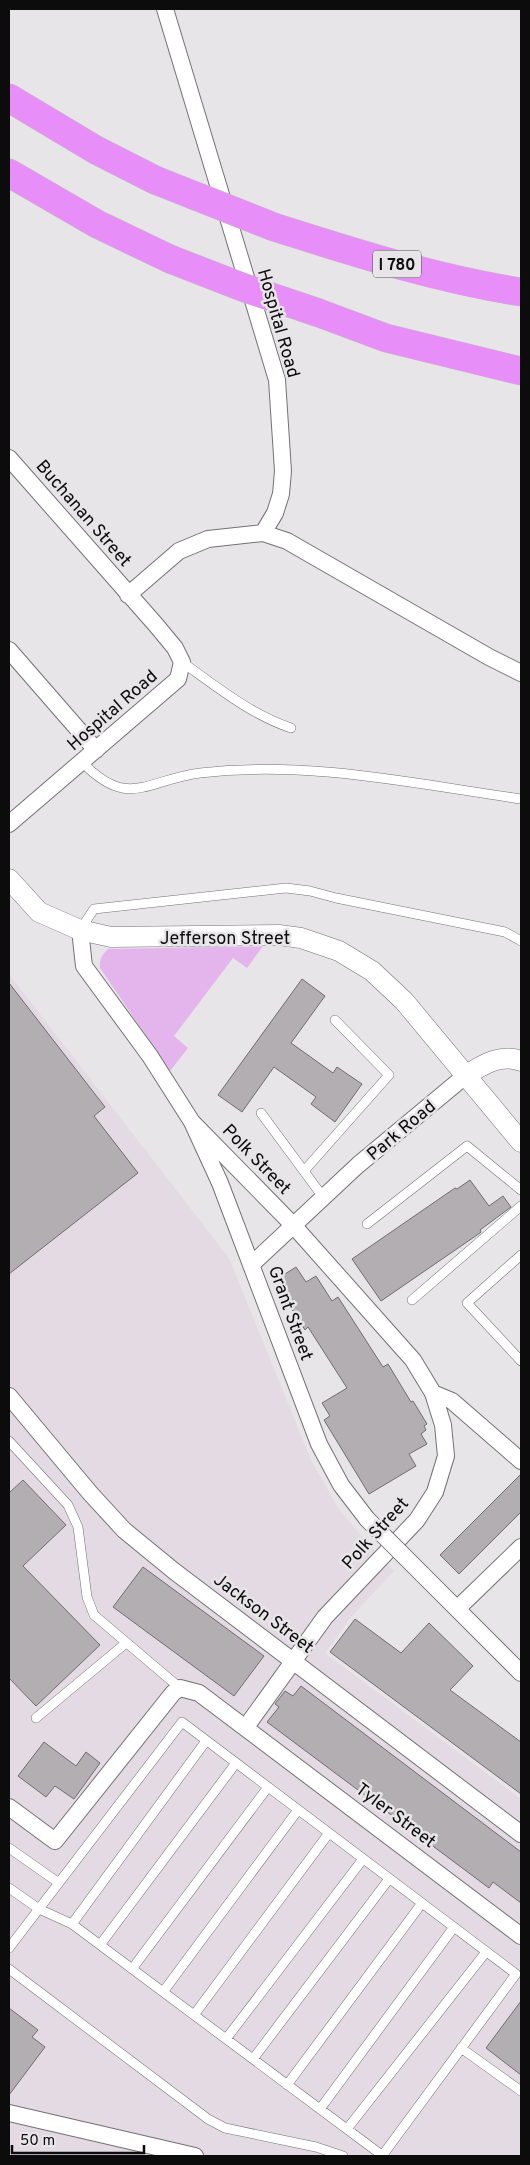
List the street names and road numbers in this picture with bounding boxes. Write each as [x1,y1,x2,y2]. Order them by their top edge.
road number: I 780 [373,250,421,278]
street label: Hospital Road [251,266,304,381]
street label: Buchanan Street [30,456,136,572]
street label: Hospital Road [63,666,163,757]
street label: Jefferson Street [160,928,290,951]
street label: Park Road [363,1096,441,1167]
street label: Polk Street [217,1120,295,1200]
street label: Grant Street [262,1263,317,1364]
street label: Polk Street [338,1493,415,1575]
street label: Jackson Street [208,1569,318,1659]
street label: Tyler Street [350,1779,440,1854]

